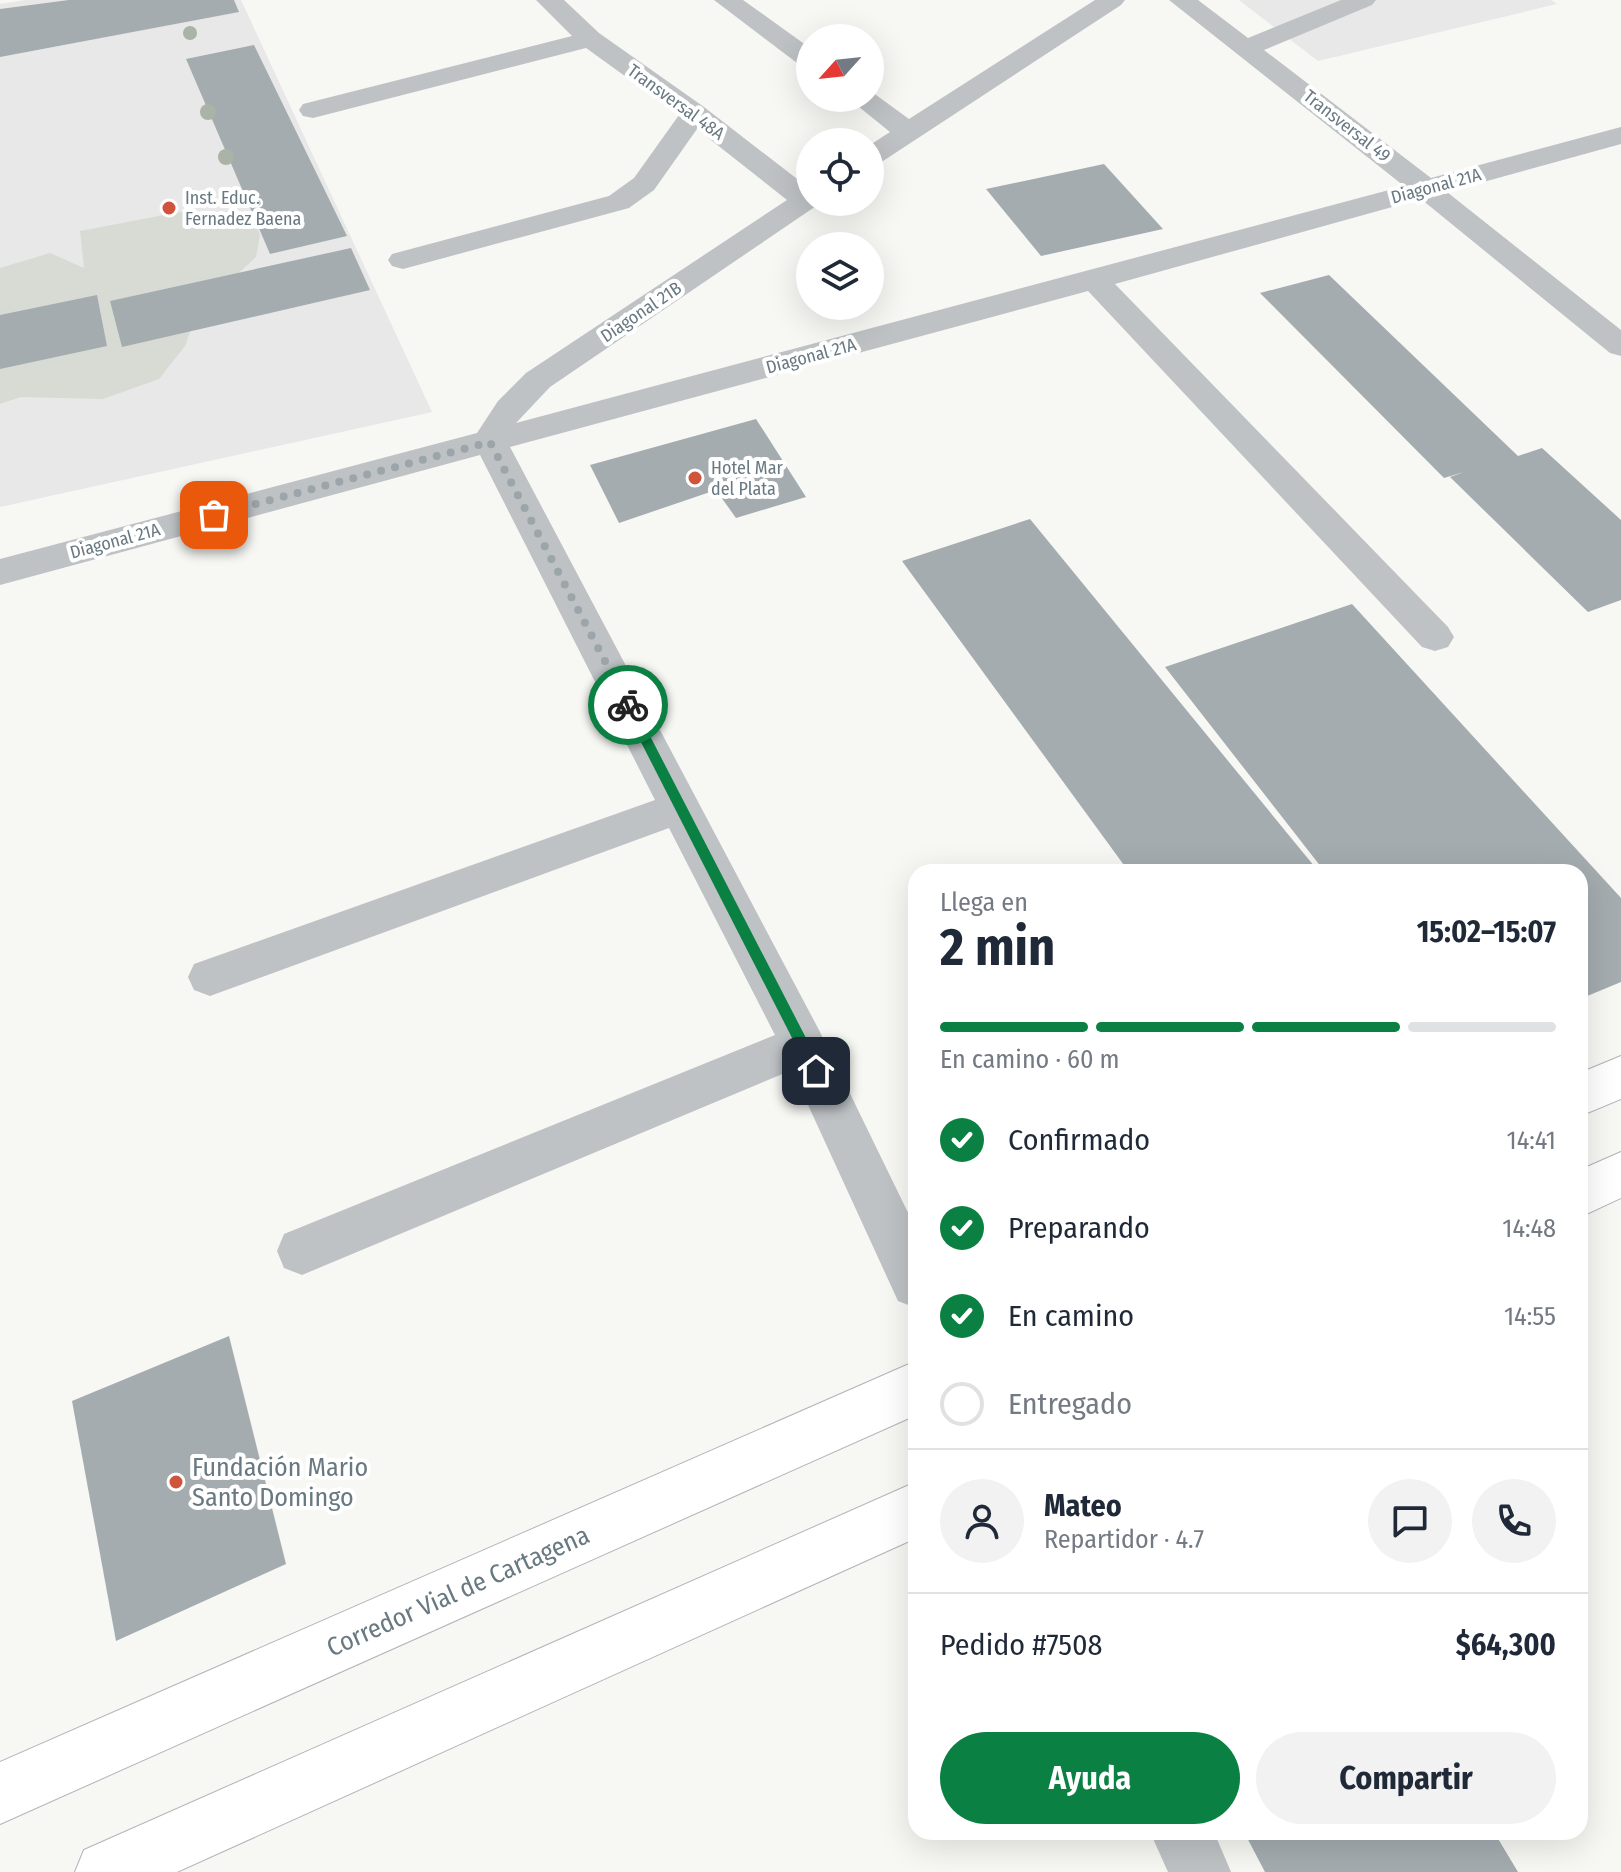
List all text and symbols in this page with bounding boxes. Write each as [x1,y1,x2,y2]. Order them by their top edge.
north arrow [796,24,884,112]
map controls [796,24,884,320]
street label: Transversal 48A [623,59,729,145]
street label: Transversal 49 [1299,85,1395,167]
button: locate [796,128,884,216]
street label: Diagonal 21A [1389,163,1484,209]
place label: Inst. Educ. Fernadez Baena [185,187,302,230]
marker: Inst. Educ. Fernadez Baena [160,199,178,217]
button: layers [796,232,884,320]
street label: Diagonal 21B [596,277,686,347]
street label: Diagonal 21A [764,333,859,379]
place label: Hotel Mar del Plata [711,457,783,500]
marker: Hotel Mar del Plata [686,469,704,487]
pin [180,481,248,549]
icon: bag [192,493,236,537]
street label: Diagonal 21A [68,518,163,564]
courier [588,665,668,745]
icon: bike [606,683,650,727]
text: Llega en [940,887,1028,918]
text: 15:02–15:07 [1417,914,1556,950]
text: 2 min [940,916,1055,979]
pin [782,1037,850,1105]
text: En camino · 60 m [940,1044,1120,1075]
icon: home [794,1049,838,1093]
icon: check [940,1118,984,1162]
text: Confirmado [1008,1122,1150,1158]
text: 14:41 [1507,1125,1556,1156]
icon: check [940,1206,984,1250]
text: Preparando [1008,1210,1150,1246]
text: 14:48 [1502,1213,1556,1244]
icon: check [940,1294,984,1338]
text: En camino [1008,1298,1134,1334]
text: 14:55 [1504,1301,1556,1332]
text: Entregado [1008,1386,1132,1422]
place label: Fundación Mario Santo Domingo [192,1452,368,1513]
marker: Fundación Mario Santo Domingo [167,1473,185,1491]
button: person [940,1479,1024,1563]
button: chat [1368,1479,1452,1563]
button: phone [1472,1479,1556,1563]
text: Mateo [1044,1488,1122,1524]
street label: Corredor Vial de Cartagena [322,1519,594,1663]
text: Repartidor · 4.7 [1044,1524,1204,1555]
text: Pedido #7508 [940,1627,1103,1663]
text: $64,300 [1456,1627,1556,1663]
button: Ayuda [940,1732,1240,1824]
button: Compartir [1256,1732,1556,1824]

